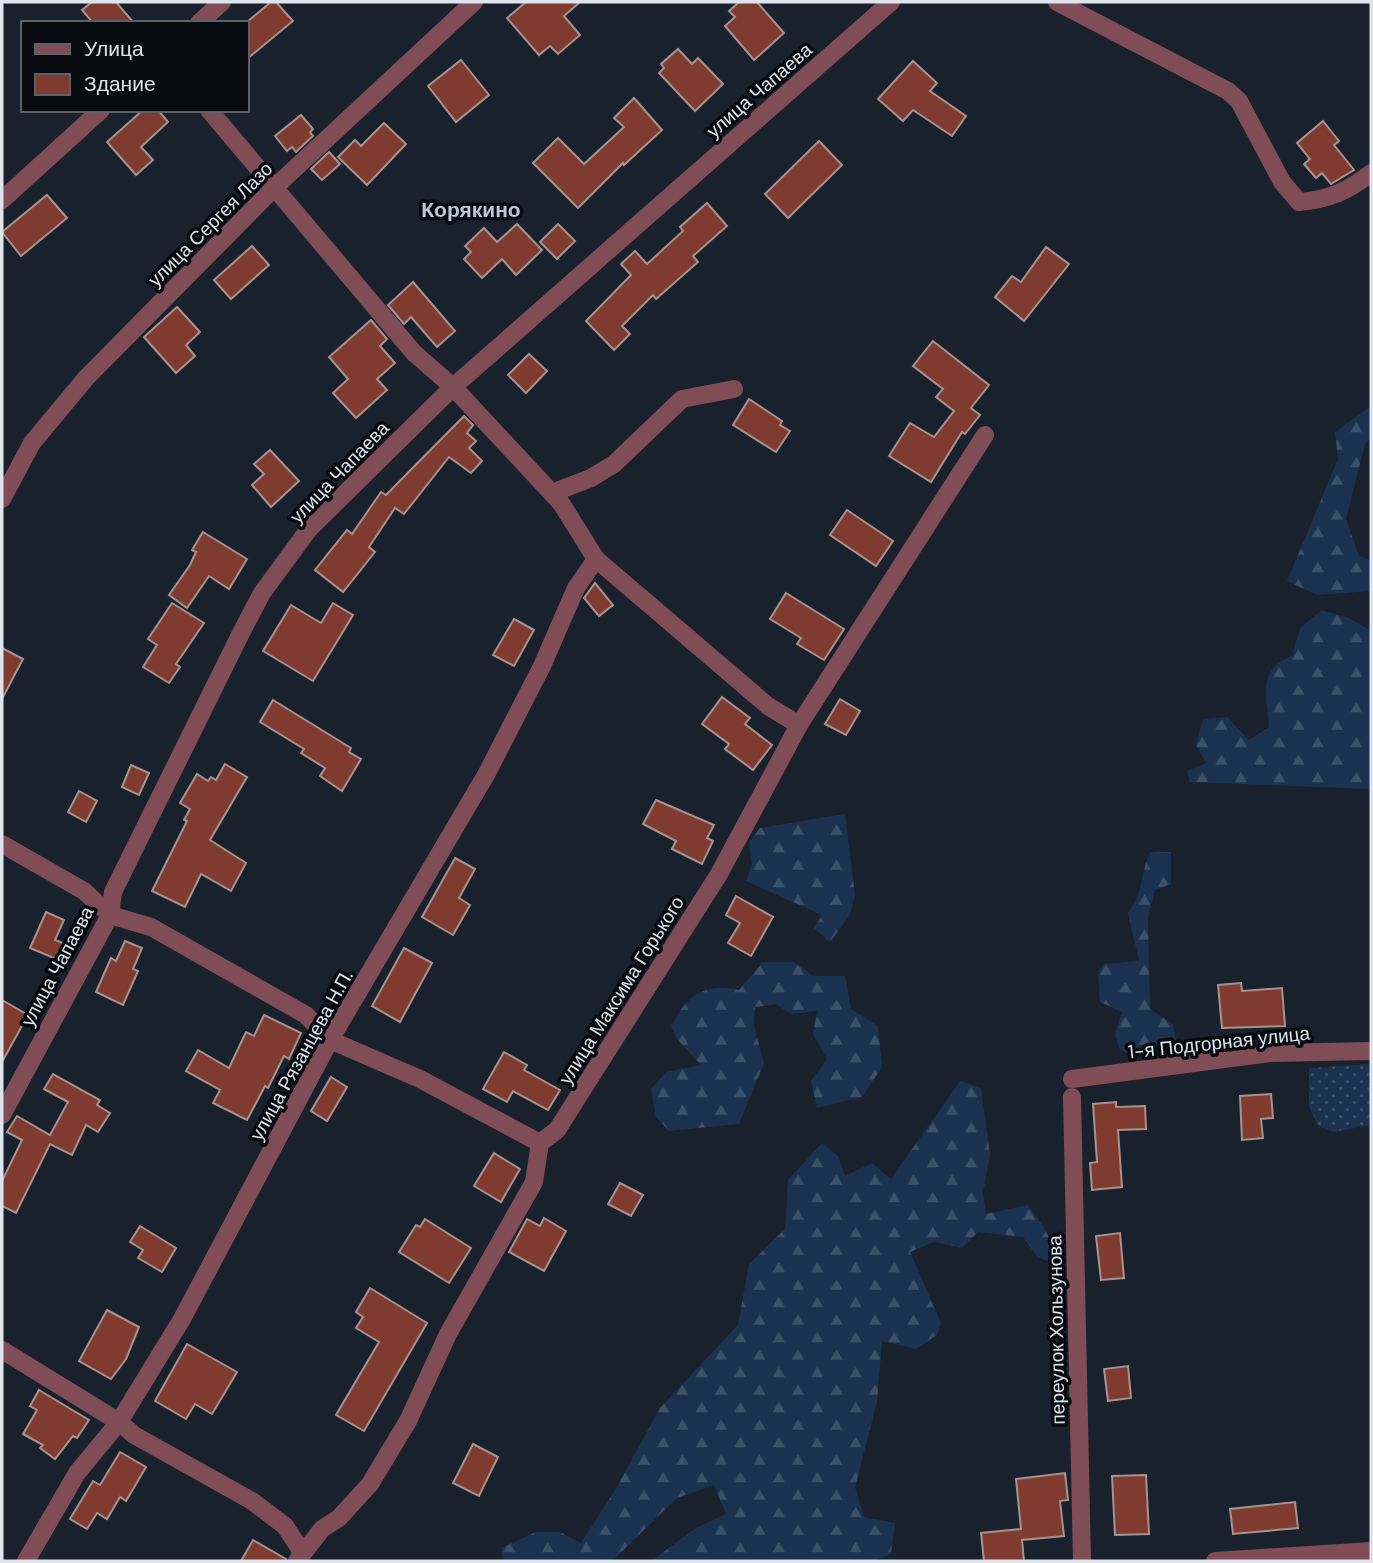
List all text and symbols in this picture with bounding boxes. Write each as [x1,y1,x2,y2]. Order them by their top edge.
legend [21,21,248,112]
text: Улица [84,35,144,63]
street label: улица Чапаева [701,37,818,143]
text: Здание [84,70,156,98]
street label: улица Сергея Лазо [143,157,278,292]
district label: Корякино [421,196,521,224]
street label: улица Чапаева [284,416,395,529]
street label: улица Максима Горького [553,891,690,1089]
street label: улица Чапаева [15,902,100,1031]
street label: улица Рязанцева Н.П. [244,966,359,1145]
street label: 1-я Подгорная улица [1127,1020,1312,1064]
street label: переулок Хользунова [1042,1235,1071,1425]

